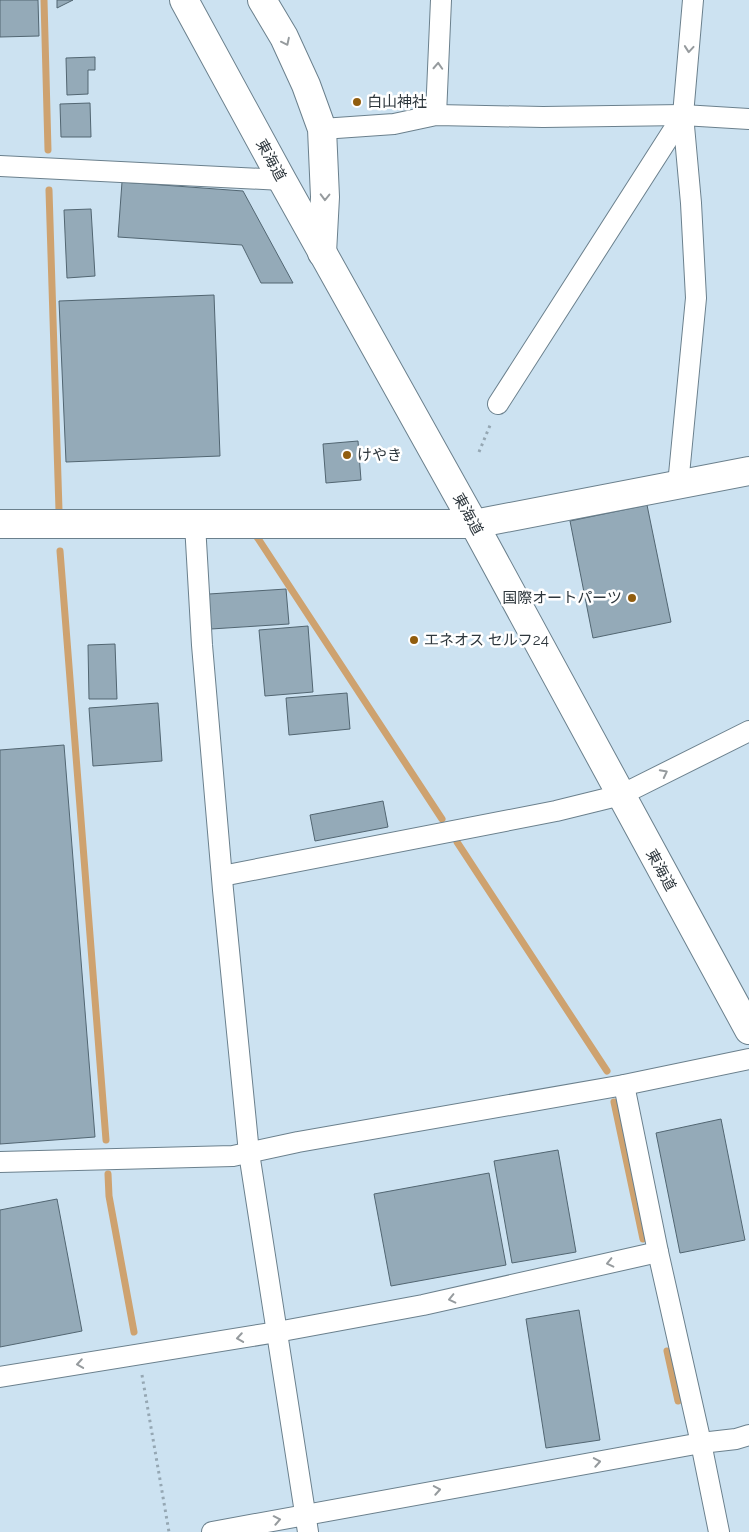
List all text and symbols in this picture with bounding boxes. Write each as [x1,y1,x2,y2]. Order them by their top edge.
one-way arrow [280,37,291,46]
one-way arrow [684,45,695,53]
one-way arrow [432,62,443,70]
place label: 白山神社 [367,93,427,111]
marker: 白山神社 [351,96,363,108]
street label: 東海道 [252,136,290,184]
one-way arrow [320,194,330,202]
place label: けやき [357,446,402,464]
marker: けやき [341,449,353,461]
street label: 東海道 [449,490,487,538]
place label: 国際オートパーツ [502,589,622,607]
marker: 国際オートパーツ [626,592,638,604]
place label: エネオス セルフ24 [424,631,549,649]
marker: エネオス セルフ24 [408,634,420,646]
one-way arrow [659,770,668,780]
street label: 東海道 [642,846,680,894]
one-way arrow [606,1257,614,1268]
one-way arrow [447,1293,456,1304]
one-way arrow [236,1333,245,1343]
one-way arrow [75,1358,83,1369]
one-way arrow [592,1457,601,1467]
one-way arrow [432,1486,441,1496]
one-way arrow [273,1515,281,1525]

